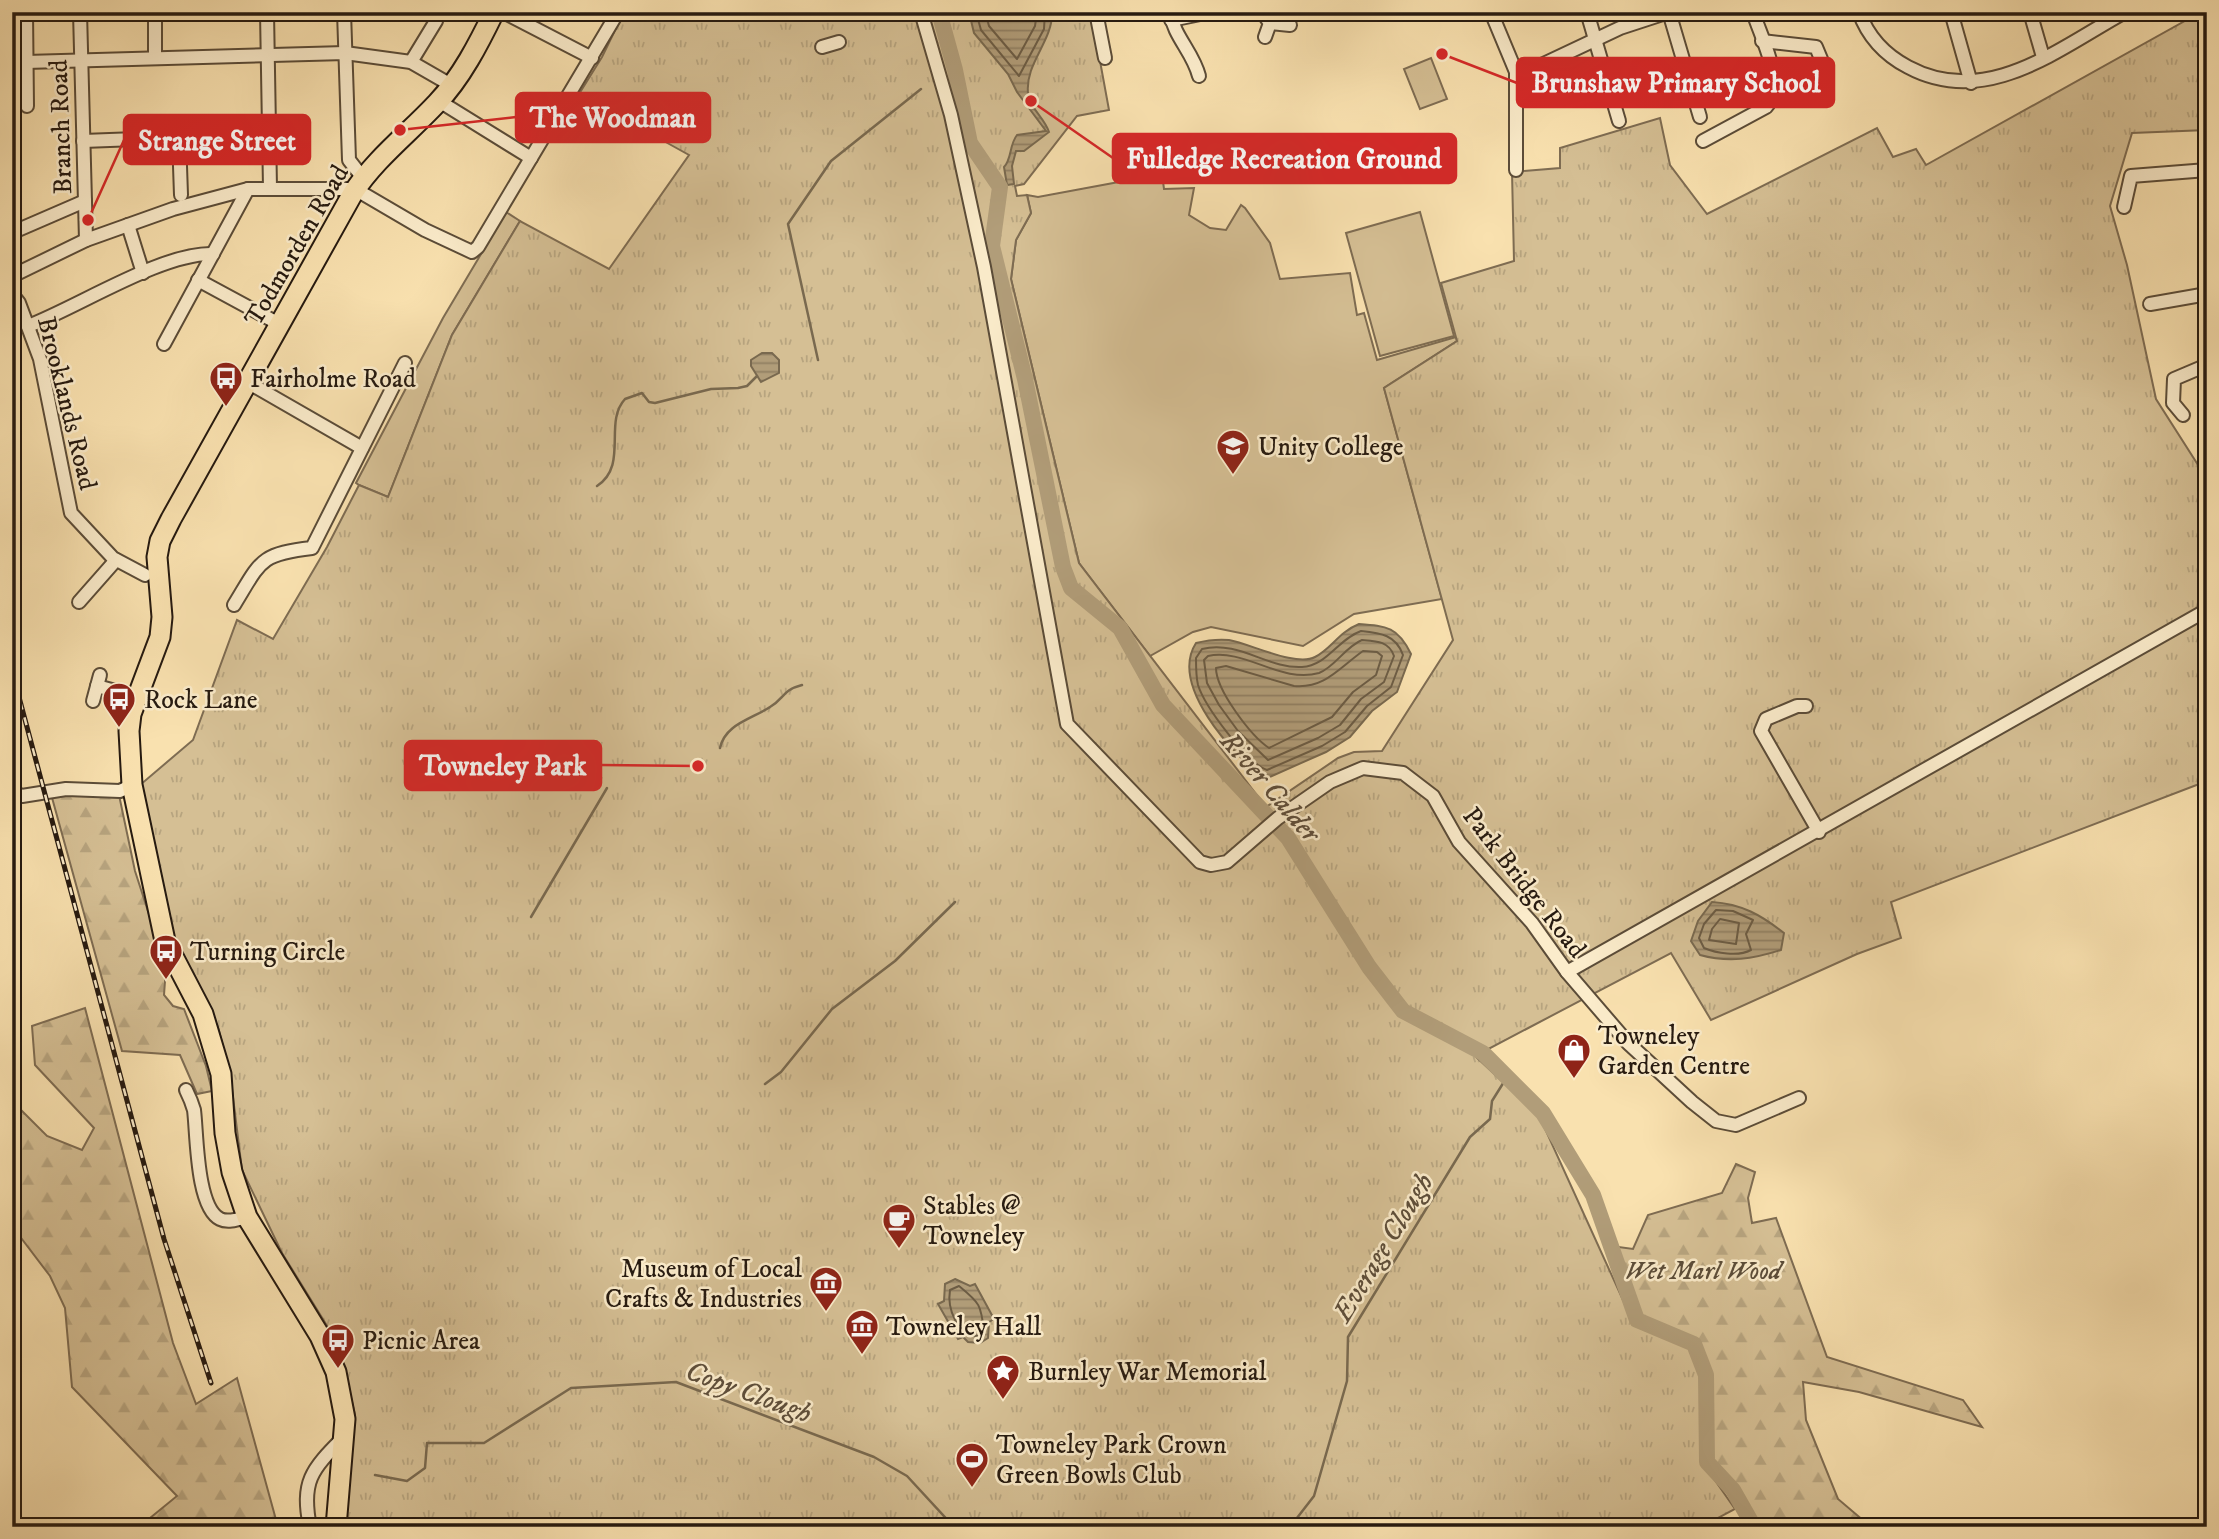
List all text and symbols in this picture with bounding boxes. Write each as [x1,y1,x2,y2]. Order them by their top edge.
callout: Brunshaw Primary School [1517,58,1834,107]
street label: Branch Road [43,59,80,195]
text: Brunshaw Primary School [1531,66,1821,101]
callout: The Woodman [516,93,710,142]
text: The Woodman [529,101,697,136]
callout: Strange Street [124,115,310,164]
text: Strange Street [138,124,296,159]
callout: Fulledge Recreation Ground [1113,134,1456,183]
text: Fulledge Recreation Ground [1126,142,1443,177]
street label: Todmorden Road [238,159,357,332]
street label: Brooklands Road [29,313,104,493]
bus stop icon: Fairholme Road [207,359,245,408]
place label: Fairholme Road [250,363,416,396]
school or university icon: Unity College [1214,427,1252,476]
place label: Unity College [1258,431,1404,464]
bus stop icon: Rock Lane [100,680,138,729]
place label: Rock Lane [144,684,258,717]
water label: River Calder [1212,724,1329,851]
callout: Towneley Park [405,741,601,790]
text: Towneley Park [418,749,588,784]
street label: Park Bridge Road [1455,801,1593,965]
bus stop icon: Turning Circle [147,932,185,981]
place label: Turning Circle [190,936,345,969]
place label: Towneley Garden Centre [1598,1020,1750,1083]
shop icon: Towneley Garden Centre [1555,1031,1593,1080]
water label: Everage Clough [1324,1167,1441,1330]
place label: Stables @ Towneley [923,1190,1025,1253]
cafe icon: Stables @ Towneley [880,1201,918,1250]
place label: Museum of Local Crafts & Industries [605,1253,802,1316]
park label: Wet Marl Wood [1625,1255,1785,1288]
museum icon: Museum of Local Crafts & Industries [807,1264,845,1313]
museum icon: Towneley Hall [843,1307,881,1356]
place label: Towneley Hall [886,1311,1041,1344]
bus stop icon: Picnic Area [319,1321,357,1370]
place label: Picnic Area [362,1325,480,1358]
place icon: Burnley War Memorial [984,1352,1022,1401]
water label: Copy Clough [681,1353,816,1431]
place label: Burnley War Memorial [1028,1356,1267,1389]
place label: Towneley Park Crown Green Bowls Club [996,1429,1227,1492]
sports icon: Towneley Park Crown Green Bowls Club [953,1440,991,1489]

